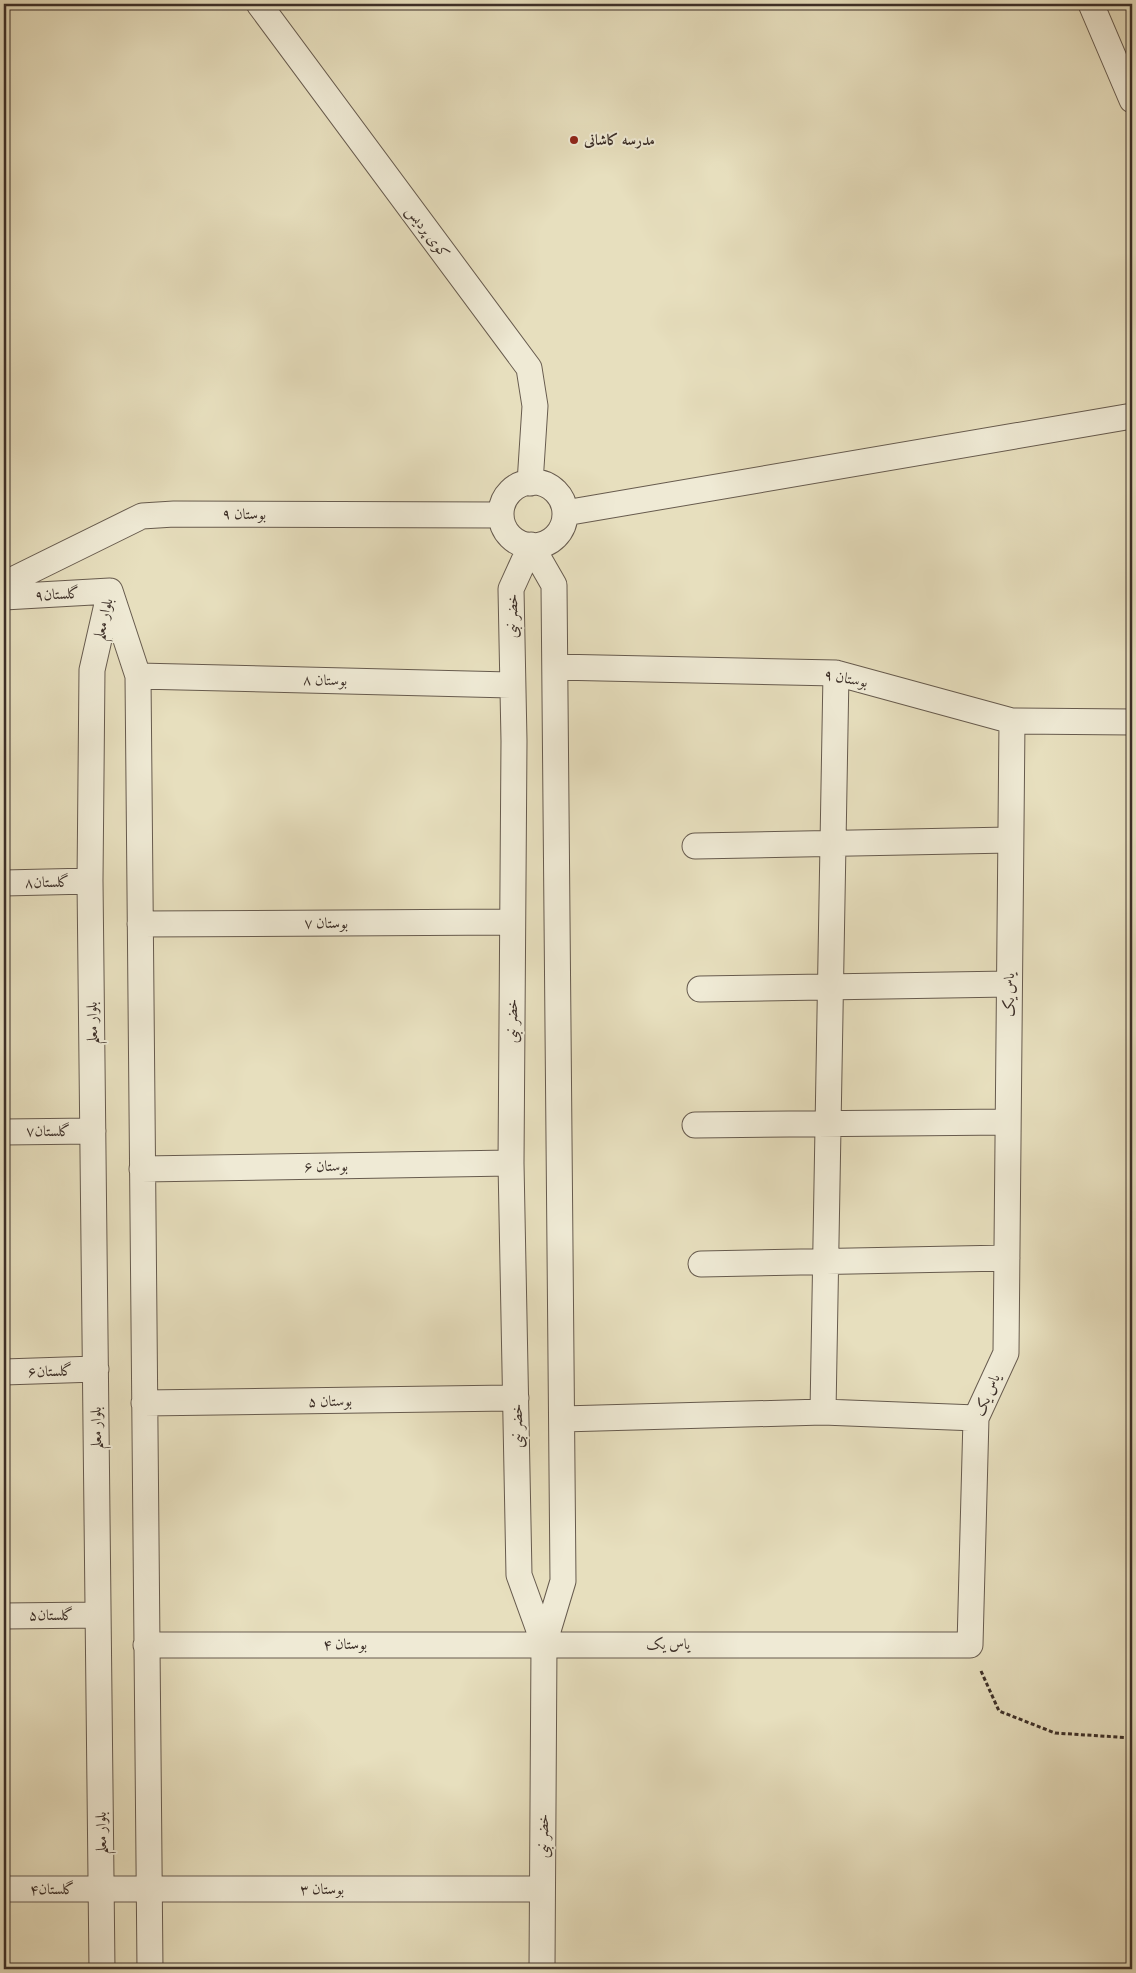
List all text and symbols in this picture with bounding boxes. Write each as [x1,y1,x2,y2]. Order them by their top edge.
place label: مدرسه کاشانی [583,131,655,149]
marker: مدرسه کاشانی [568,134,580,146]
street label: کوی پردیس [402,202,454,263]
street label: بوستان ۹ [222,505,266,523]
street label: گلستان۹ [34,584,80,604]
street label: خضر نبی [503,594,523,638]
street label: بلوار معلم [89,596,122,643]
street label: بوستان ۹ [823,665,870,691]
street label: بوستان ۸ [303,671,347,689]
street label: گلستان۸ [25,873,69,891]
street label: بوستان ۷ [304,914,348,932]
street label: یاس یک [1000,972,1018,1017]
street label: خضر نبی [503,999,523,1043]
street label: بلوار معلم [83,1001,107,1044]
street label: گلستان۷ [26,1122,70,1140]
street label: بوستان ۶ [304,1157,348,1175]
street label: گلستان۶ [27,1361,73,1381]
street label: یاس یک [970,1370,1004,1419]
street label: بوستان ۵ [308,1392,352,1410]
street label: خضر نبی [508,1404,528,1448]
street label: بلوار معلم [87,1406,111,1449]
street label: گلستان۵ [29,1606,73,1624]
street label: بوستان ۴ [323,1635,367,1653]
street label: یاس یک [646,1635,691,1653]
street label: بلوار معلم [92,1811,116,1854]
street label: خضر نبی [534,1814,554,1858]
street label: گلستان۴ [30,1880,74,1898]
street label: بوستان ۳ [300,1880,344,1898]

